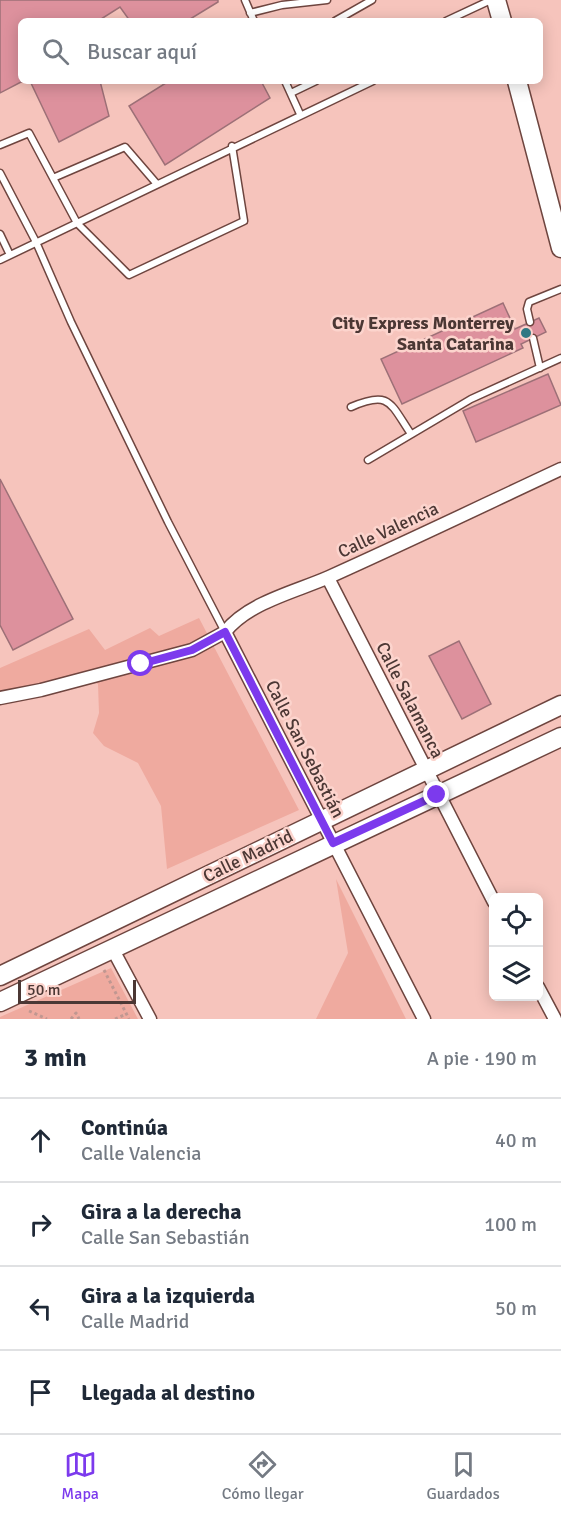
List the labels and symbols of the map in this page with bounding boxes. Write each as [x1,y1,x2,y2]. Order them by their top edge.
place label: City Express Monterrey Santa Catarina [332,312,514,355]
marker: City Express Monterrey Santa Catarina [519,326,533,340]
street label: Calle Valencia [334,497,442,563]
street label: Calle Salamanca [371,638,449,762]
route start [127,650,153,676]
street label: Calle San Sebastián [261,676,349,822]
route end [423,781,449,807]
street label: Calle Madrid [199,825,297,887]
scale bar [18,977,136,1004]

